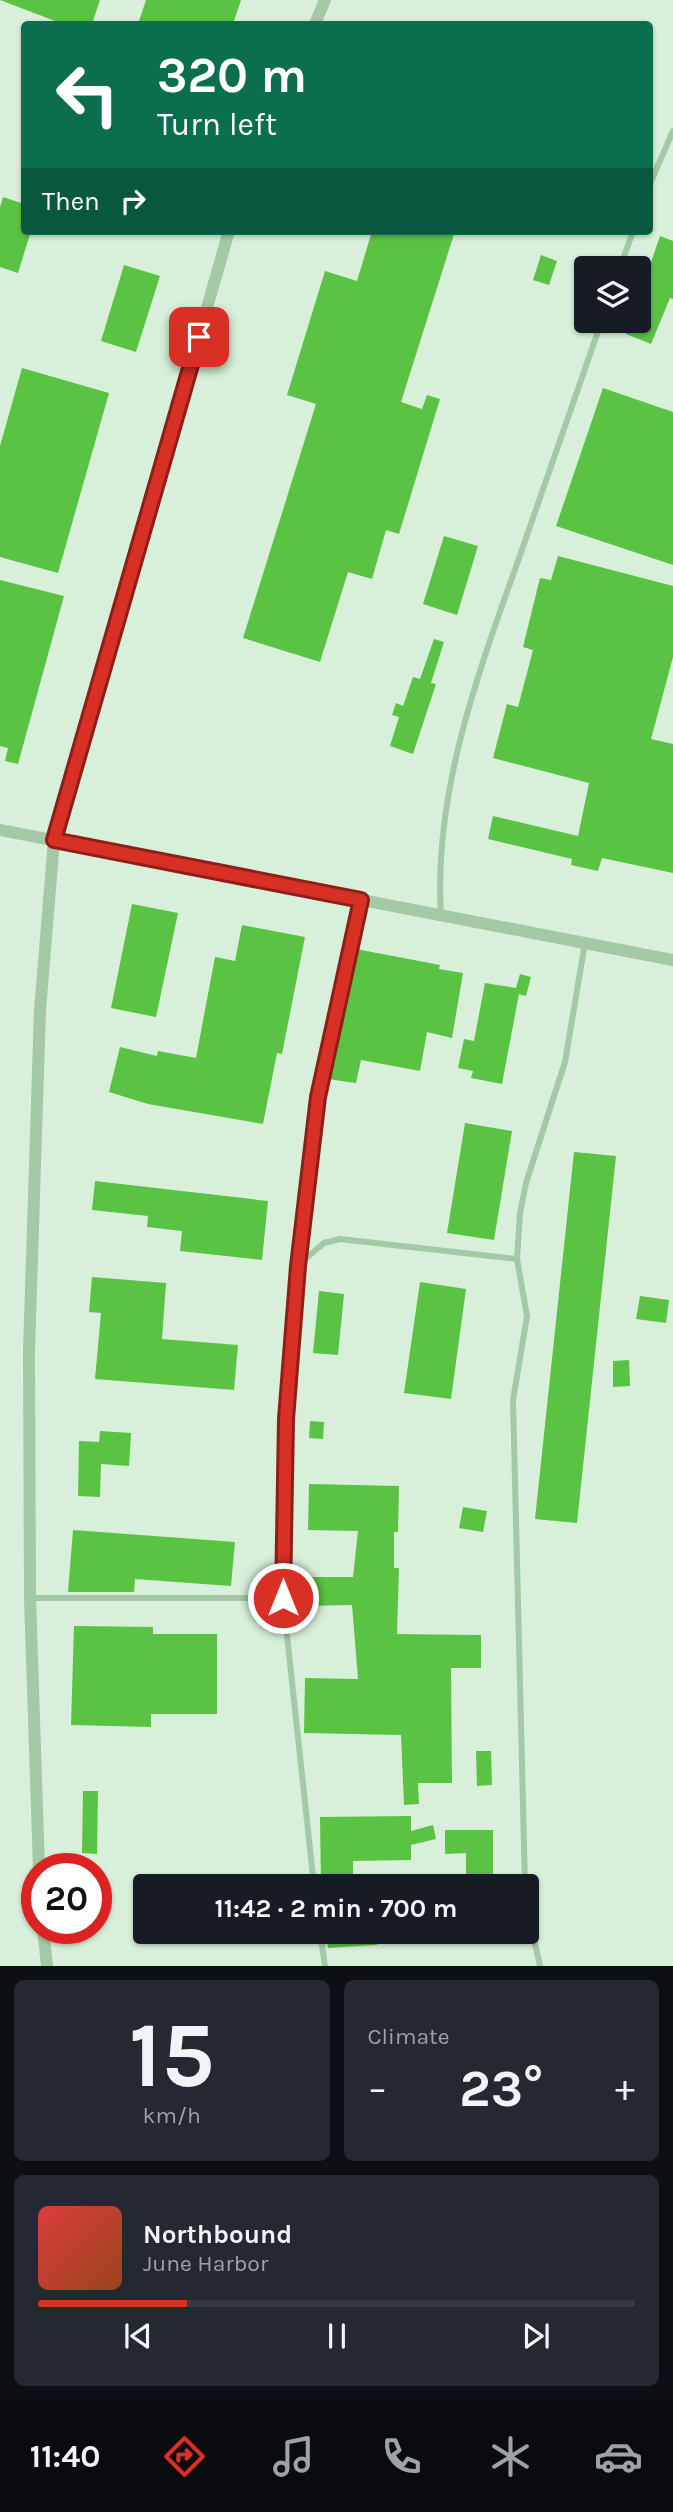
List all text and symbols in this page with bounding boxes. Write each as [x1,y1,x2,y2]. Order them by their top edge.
text: 320 m [157,47,307,104]
icon: left [42,49,133,140]
text: Turn left [157,106,277,143]
icon: right [114,182,152,220]
text: Then [42,186,100,217]
map controls [574,256,651,333]
button: layers [574,256,651,333]
pin [169,307,229,367]
icon: arrive [180,318,218,356]
position arrow [246,1561,320,1635]
speed limit sign: 20 [21,1853,112,1944]
text: 11:42 · 2 min · 700 m [214,1893,458,1924]
text: 15 [129,2003,214,2109]
text: Climate [368,2023,450,2050]
text: 23° [459,2058,543,2119]
text: − [368,2066,387,2111]
text: + [615,2066,635,2111]
text: km/h [143,2102,201,2129]
text: Northbound [143,2219,292,2250]
text: June Harbor [143,2250,268,2277]
icon: previous [119,2317,157,2355]
icon: pause [318,2317,356,2355]
icon: next [517,2317,555,2355]
icon: directions [160,2432,209,2481]
icon: music [269,2432,318,2481]
icon: phone [377,2432,426,2481]
icon: climate [486,2432,535,2481]
icon: car [594,2432,643,2481]
text: 11:40 [30,2438,101,2475]

